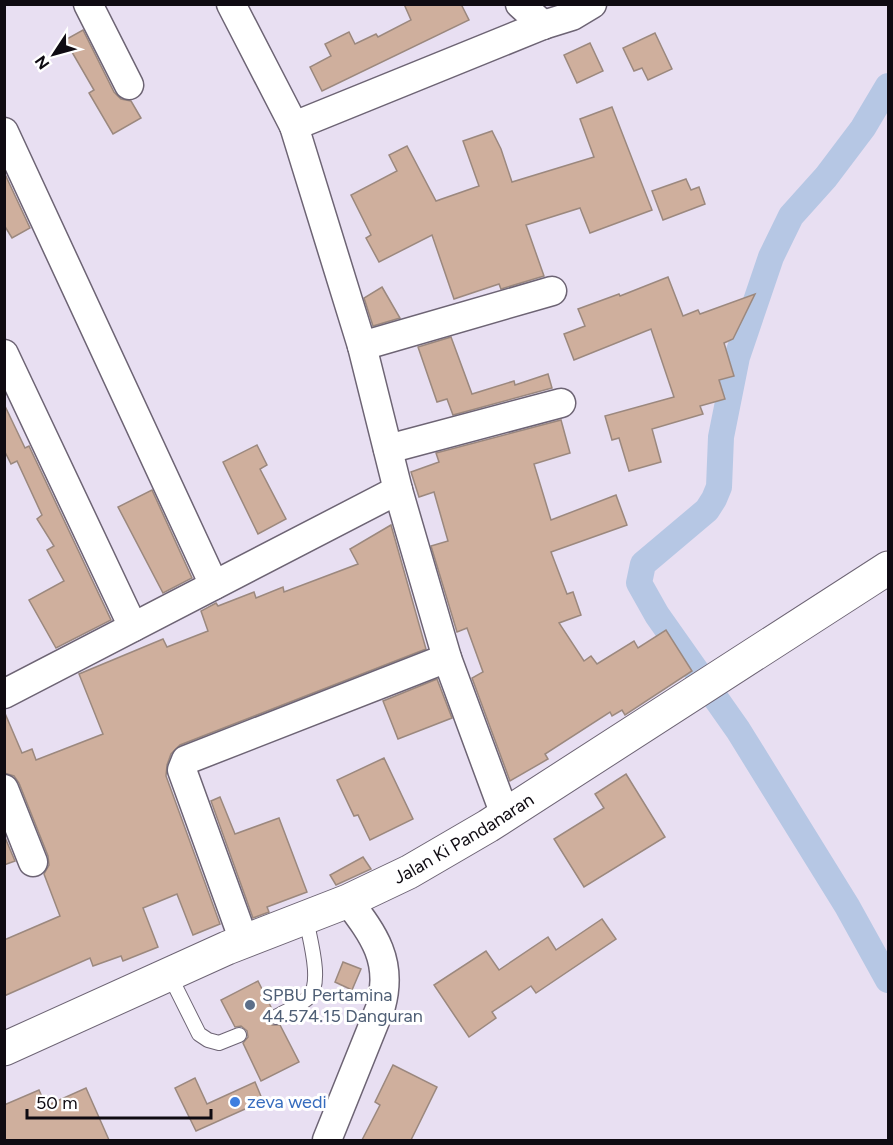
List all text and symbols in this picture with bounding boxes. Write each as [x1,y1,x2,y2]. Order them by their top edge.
north arrow [24,24,84,84]
text: N [31,52,54,73]
street label: Jalan Ki Pandanaran [390,788,538,889]
place label: SPBU Pertamina 44.574.15 Danguran [262,984,423,1027]
marker: SPBU Pertamina 44.574.15 Danguran [243,998,257,1012]
scale bar [27,1082,212,1120]
place label: zeva wedi [247,1091,327,1113]
text: 50 m [36,1092,78,1114]
marker: zeva wedi [228,1095,242,1109]

